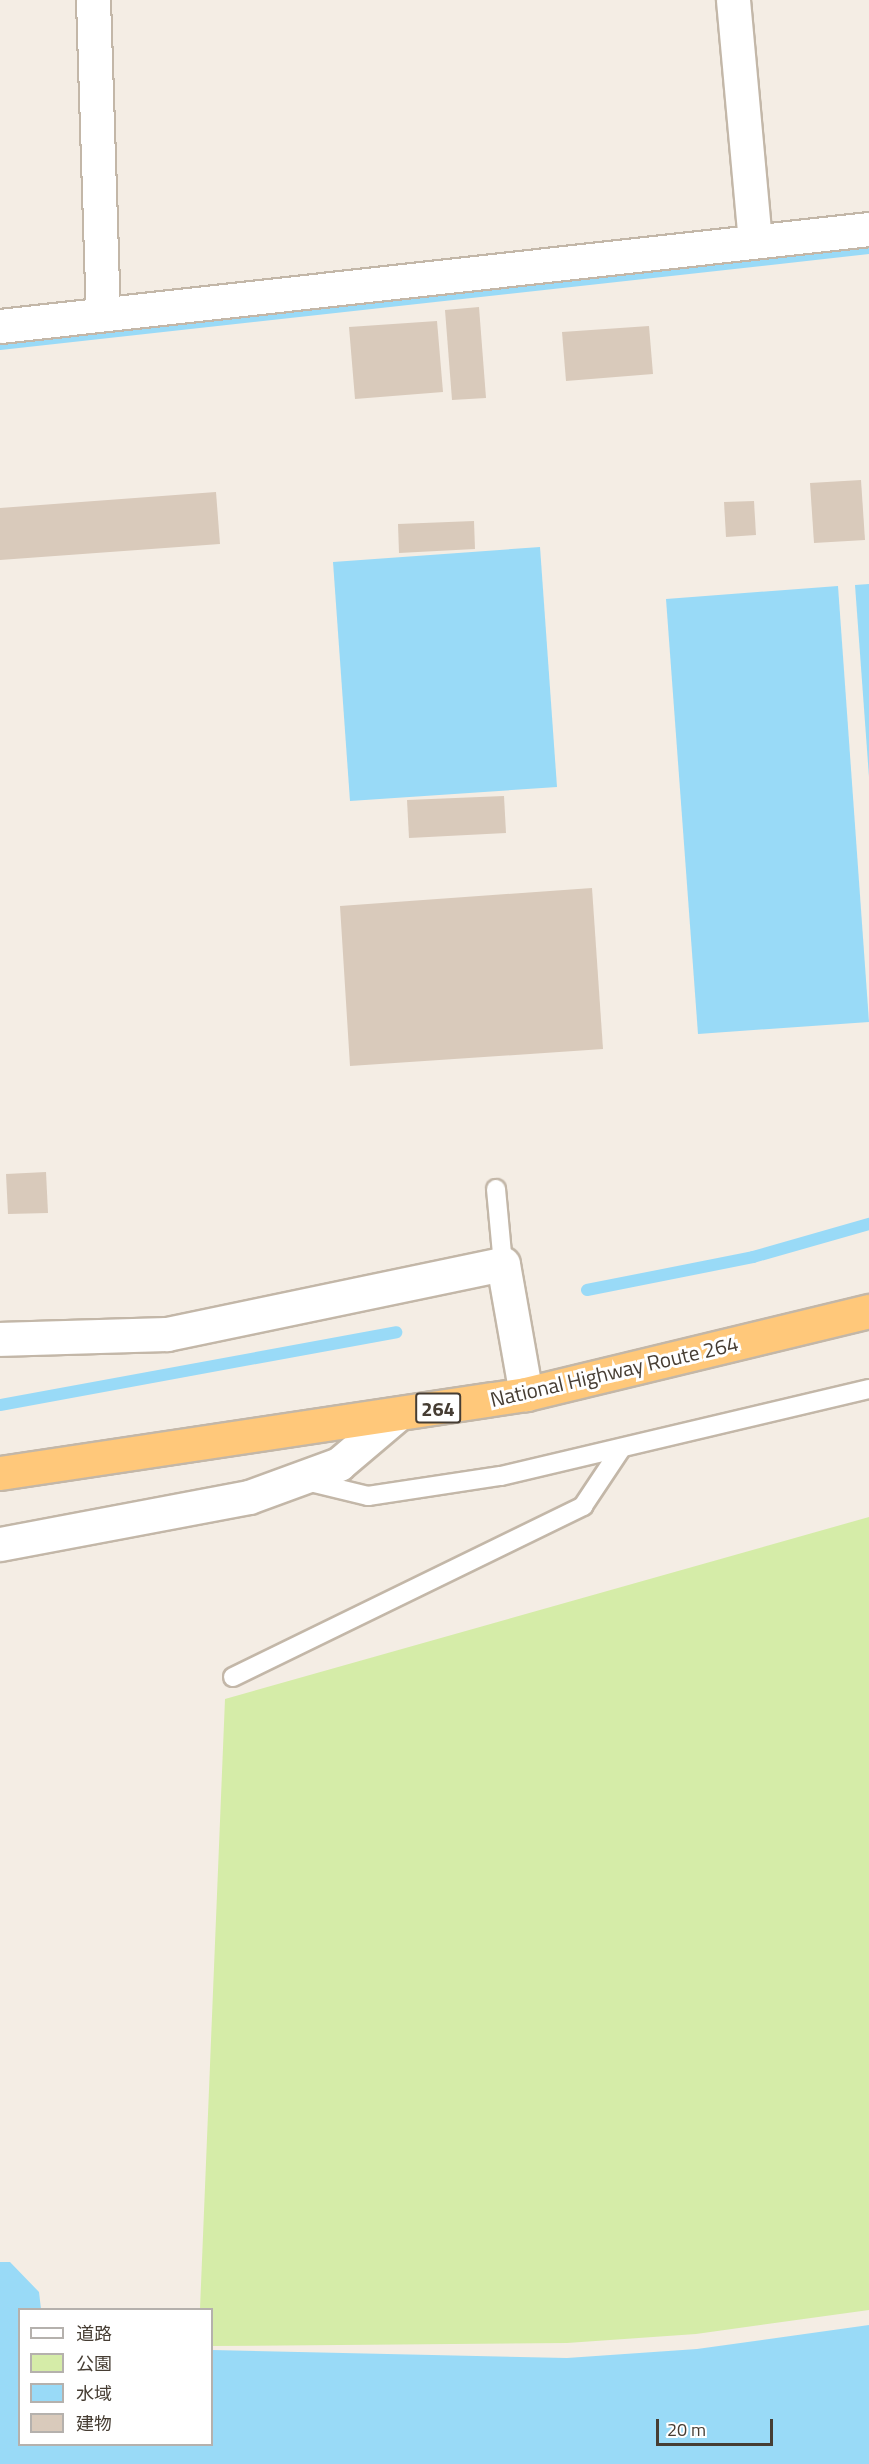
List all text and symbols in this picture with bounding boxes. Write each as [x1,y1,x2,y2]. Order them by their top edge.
street label: National Highway Route 264 [488,1330,740,1412]
road number: 264 [414,1391,462,1425]
legend [18,2308,213,2446]
text: 道路 [76,2320,112,2347]
text: 公園 [76,2350,112,2377]
text: 水域 [76,2380,112,2407]
scale bar [659,2407,776,2445]
text: 建物 [76,2410,112,2437]
text: 20 m [667,2416,706,2443]

